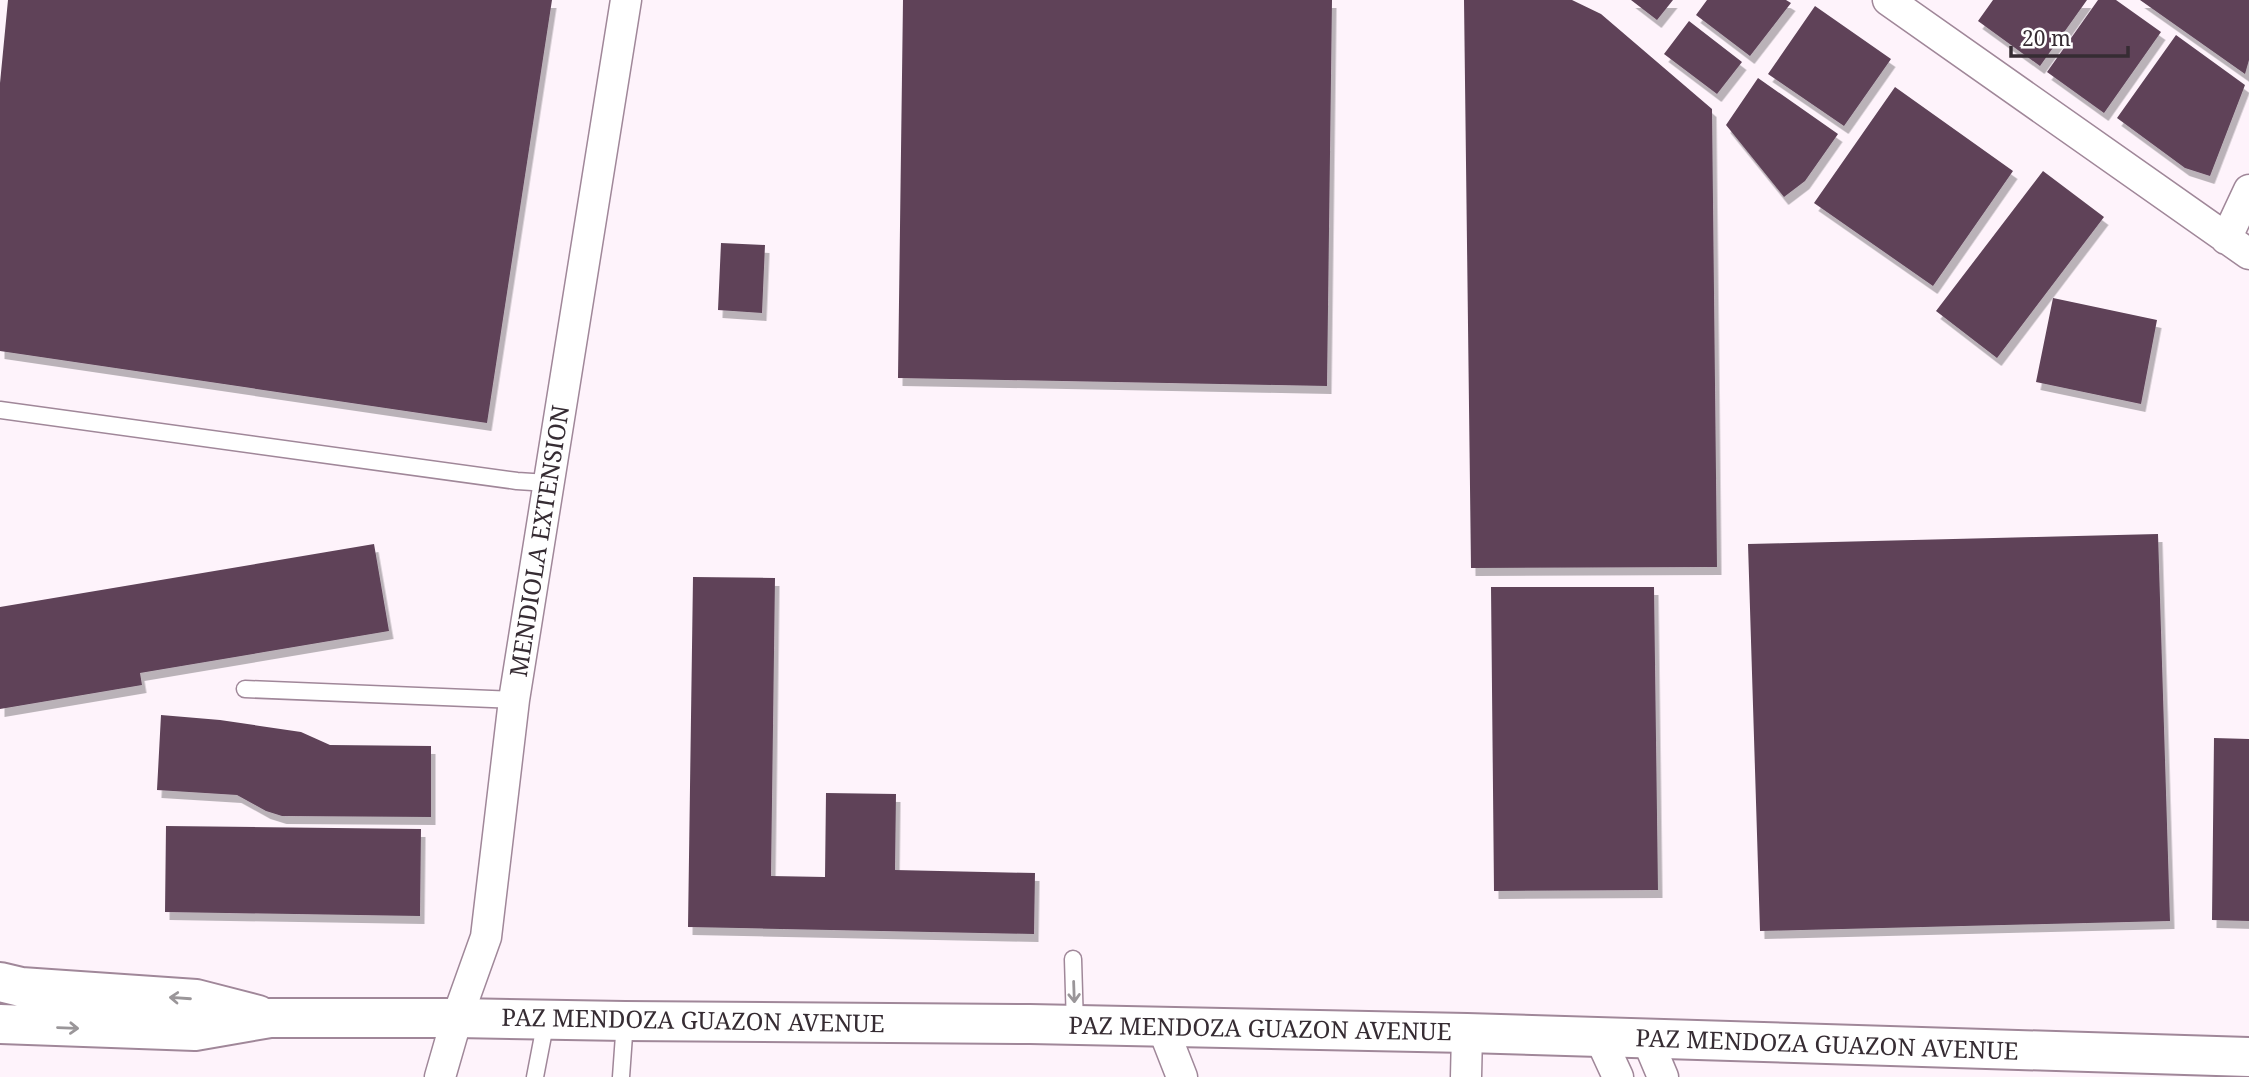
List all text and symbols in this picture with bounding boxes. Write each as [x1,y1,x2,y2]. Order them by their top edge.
scale bar [2011,14,2128,58]
text: 20 m [2022,24,2071,52]
street label: MENDIOLA EXTENSION [501,403,576,679]
one-way arrow [1067,981,1080,1004]
one-way arrow [169,991,192,1004]
street label: PAZ MENDOZA GUAZON AVENUE [501,1000,885,1039]
street label: PAZ MENDOZA GUAZON AVENUE [1068,1008,1452,1047]
street label: PAZ MENDOZA GUAZON AVENUE [1635,1020,2019,1067]
one-way arrow [56,1021,79,1034]

